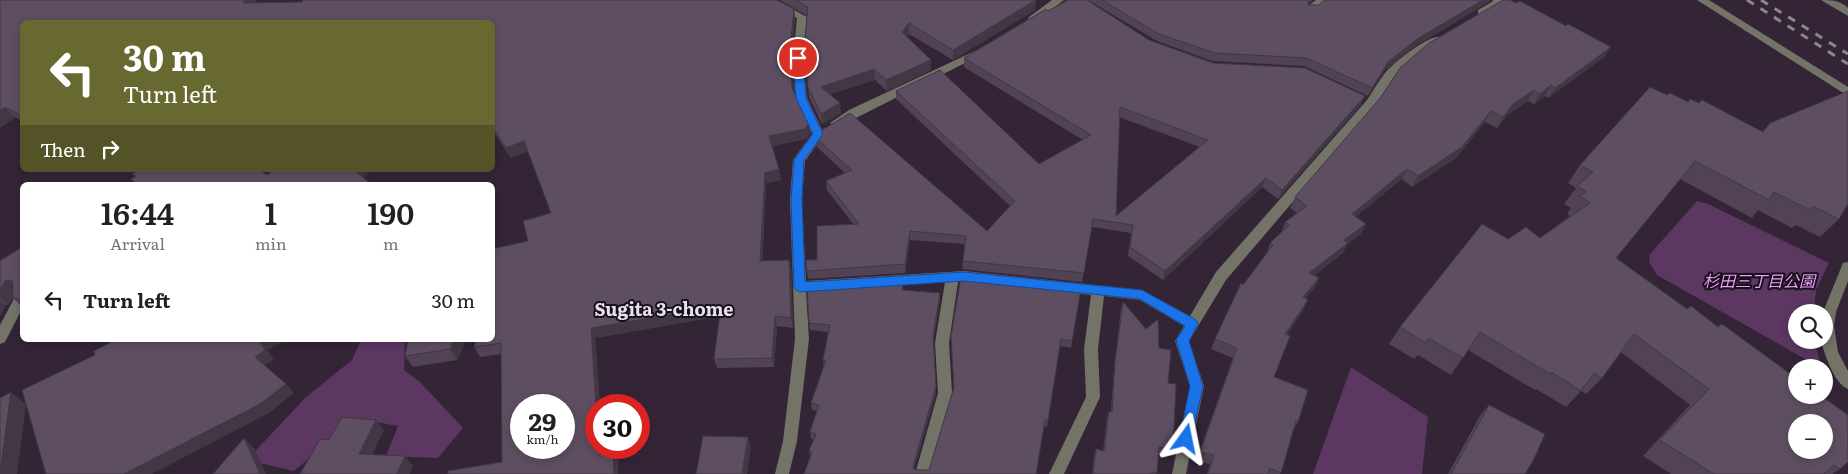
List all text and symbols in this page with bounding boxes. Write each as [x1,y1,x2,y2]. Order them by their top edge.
text: 30 m [123,30,206,82]
pin [777,37,819,79]
icon: left [40,40,105,105]
icon: arrive [784,44,812,72]
text: Turn left [123,77,217,110]
text: Then [40,135,86,163]
icon: right [96,135,124,163]
text: 16:44 [101,190,174,234]
text: 1 [265,190,277,234]
text: 190 [367,190,414,234]
text: Arrival [110,231,165,255]
text: min [255,231,287,255]
text: m [383,231,399,255]
park label: 杉田三丁目公園 [1703,268,1817,292]
icon: left [40,286,68,314]
text: Turn left [83,286,170,314]
text: 30 m [431,286,475,314]
district label: Sugita 3-chome [594,295,734,322]
map controls [1788,304,1833,459]
button: search [1788,304,1833,349]
button: + [1788,359,1833,404]
speed limit sign: 30 [585,394,650,459]
text: 29 [529,402,556,439]
position arrow [1159,412,1211,464]
button: − [1788,414,1833,459]
text: km/h [527,430,558,448]

